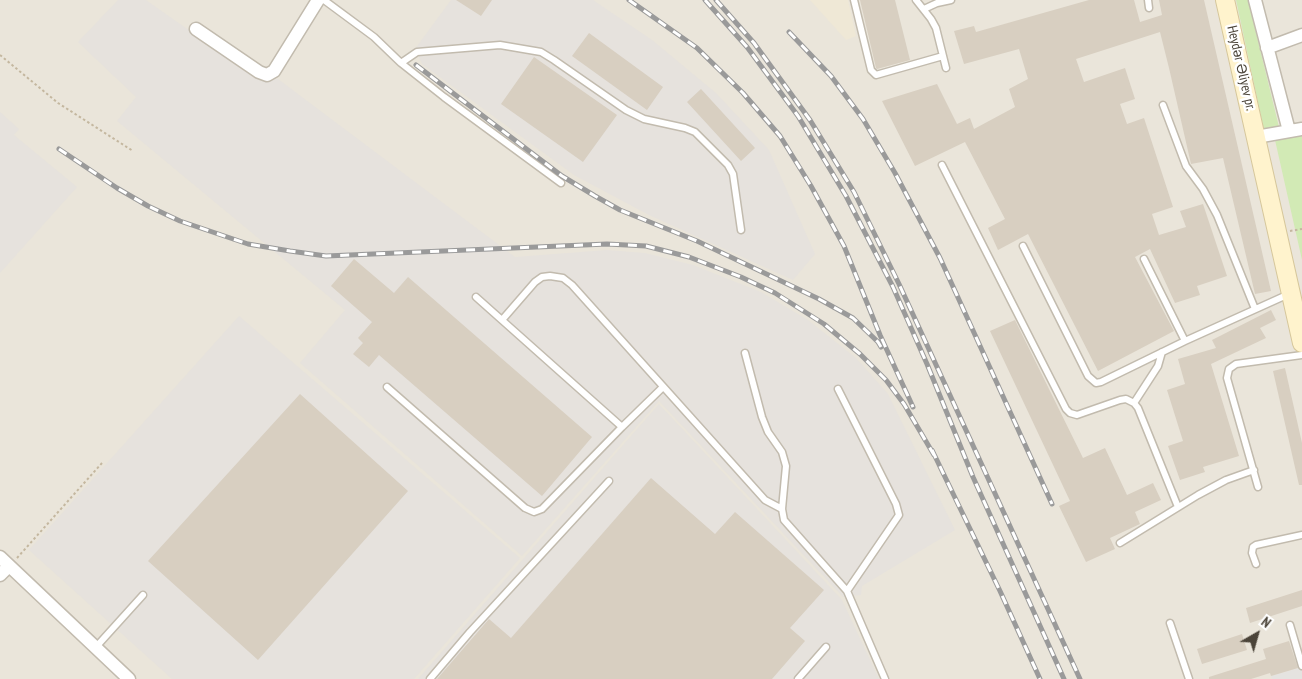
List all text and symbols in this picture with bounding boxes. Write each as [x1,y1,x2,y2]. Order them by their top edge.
street label: Heydər Əliyev pr. [1223,24,1259,112]
north arrow [1232,609,1282,659]
text: N [1258,613,1275,632]

